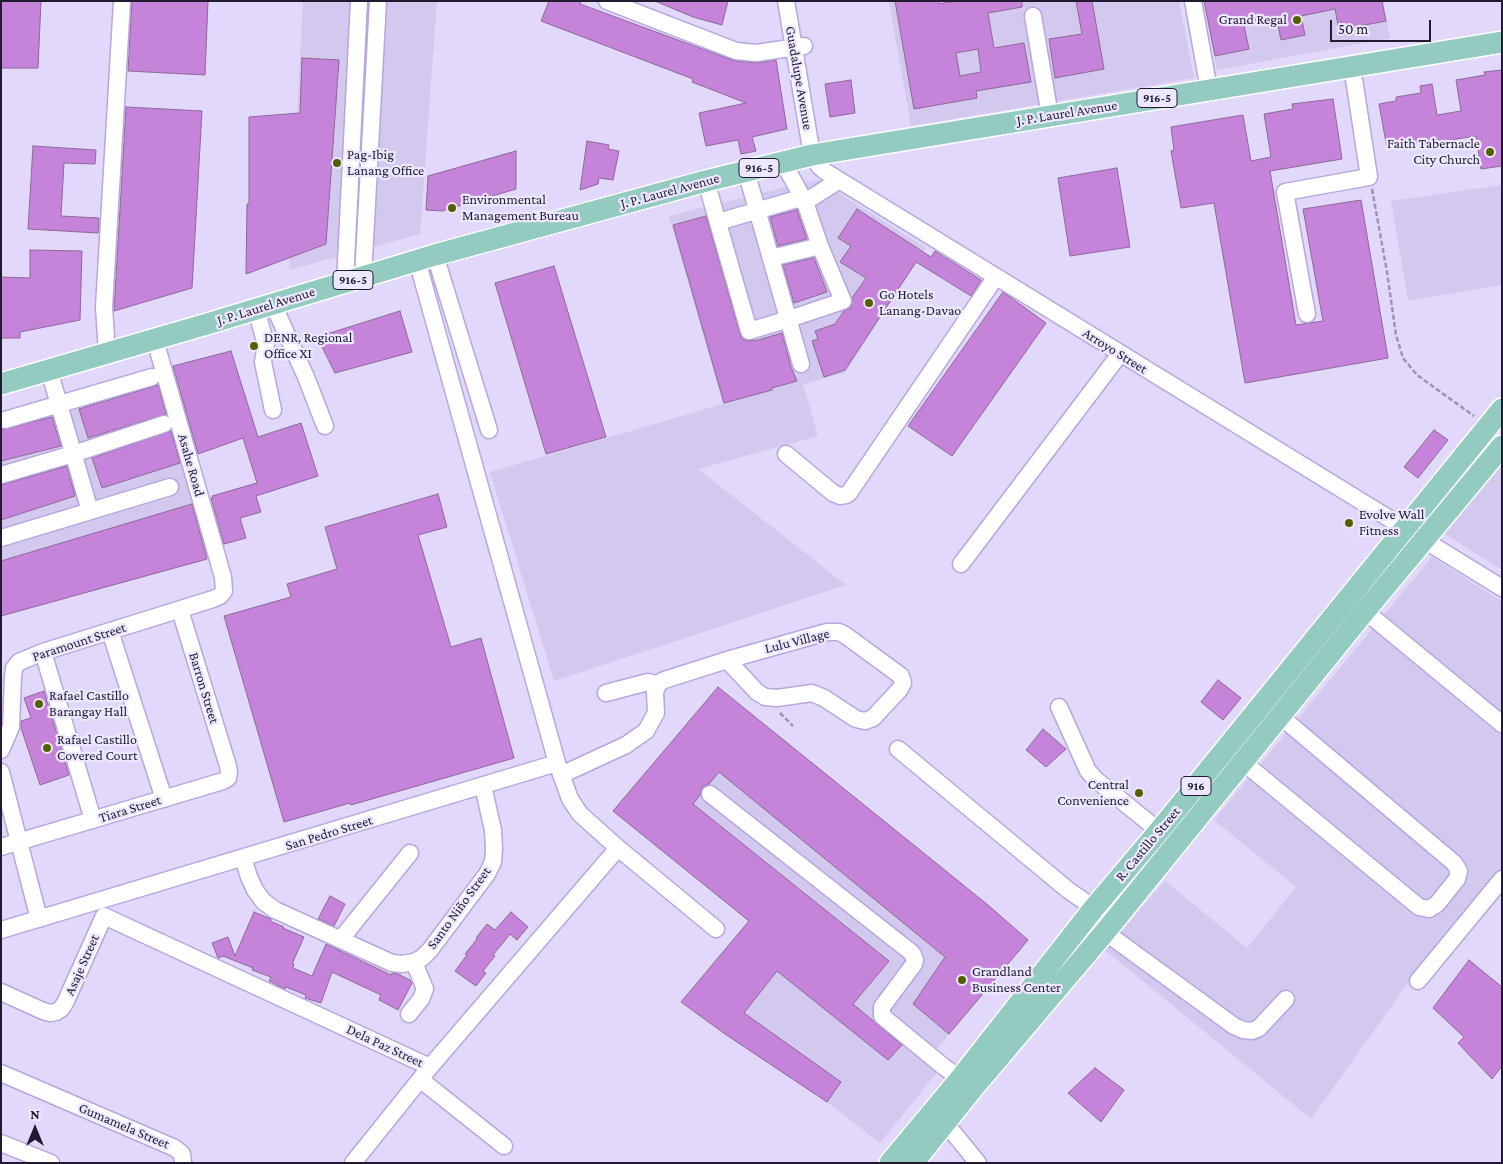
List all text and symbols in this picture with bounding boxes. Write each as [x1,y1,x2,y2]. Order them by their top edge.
scale bar [1333,10,1434,42]
place label: Grand Regal [1219,12,1287,28]
marker: Grand Regal [1291,14,1303,26]
text: 50 m [1338,21,1368,37]
street label: Guadalupe Avenue [782,25,816,131]
road number: 916-5 [1137,89,1177,108]
street label: J. P. Laurel Avenue [1015,97,1119,129]
place label: Faith Tabernacle City Church [1387,136,1480,168]
marker: Faith Tabernacle City Church [1484,146,1496,158]
place label: Pag-Ibig Lanang Office [347,147,424,180]
marker: Pag-Ibig Lanang Office [331,157,343,169]
road number: 916-5 [739,158,779,178]
street label: J. P. Laurel Avenue [619,170,721,212]
place label: Environmental Management Bureau [462,192,579,224]
marker: Environmental Management Bureau [446,202,458,214]
road number: 916-5 [333,270,373,290]
street label: J. P. Laurel Avenue [215,283,317,329]
place label: Go Hotels Lanang-Davao [879,287,961,320]
marker: Go Hotels Lanang-Davao [863,297,875,309]
street label: Arroyo Street [1079,324,1151,378]
place label: DENR, Regional Office XI [264,330,353,362]
marker: DENR, Regional Office XI [248,340,260,352]
street label: Asahe Road [174,432,208,498]
place label: Evolve Wall Fitness [1359,507,1424,540]
marker: Evolve Wall Fitness [1343,517,1355,529]
street label: Paramount Street [30,619,128,665]
street label: Lulu Village [763,625,831,657]
street label: Barron Street [185,650,223,726]
place label: Rafael Castillo Barangay Hall [49,688,129,720]
marker: Rafael Castillo Barangay Hall [33,698,45,710]
place label: Rafael Castillo Covered Court [57,732,138,764]
marker: Rafael Castillo Covered Court [41,742,53,754]
road number: 916 [1181,776,1211,796]
place label: Central Convenience [1057,777,1129,810]
marker: Central Convenience [1133,787,1145,799]
street label: Tiara Street [97,792,163,826]
street label: R. Castillo Street [1112,803,1184,885]
street label: San Pedro Street [283,812,375,854]
street label: Santo Niño Street [424,864,494,952]
street label: Asaje Street [61,932,103,998]
place label: Grandland Business Center [972,964,1061,996]
marker: Grandland Business Center [956,974,968,986]
street label: Dela Paz Street [344,1021,426,1071]
street label: Gumamela Street [76,1099,172,1153]
north arrow [10,1104,60,1154]
text: N [30,1106,40,1122]

